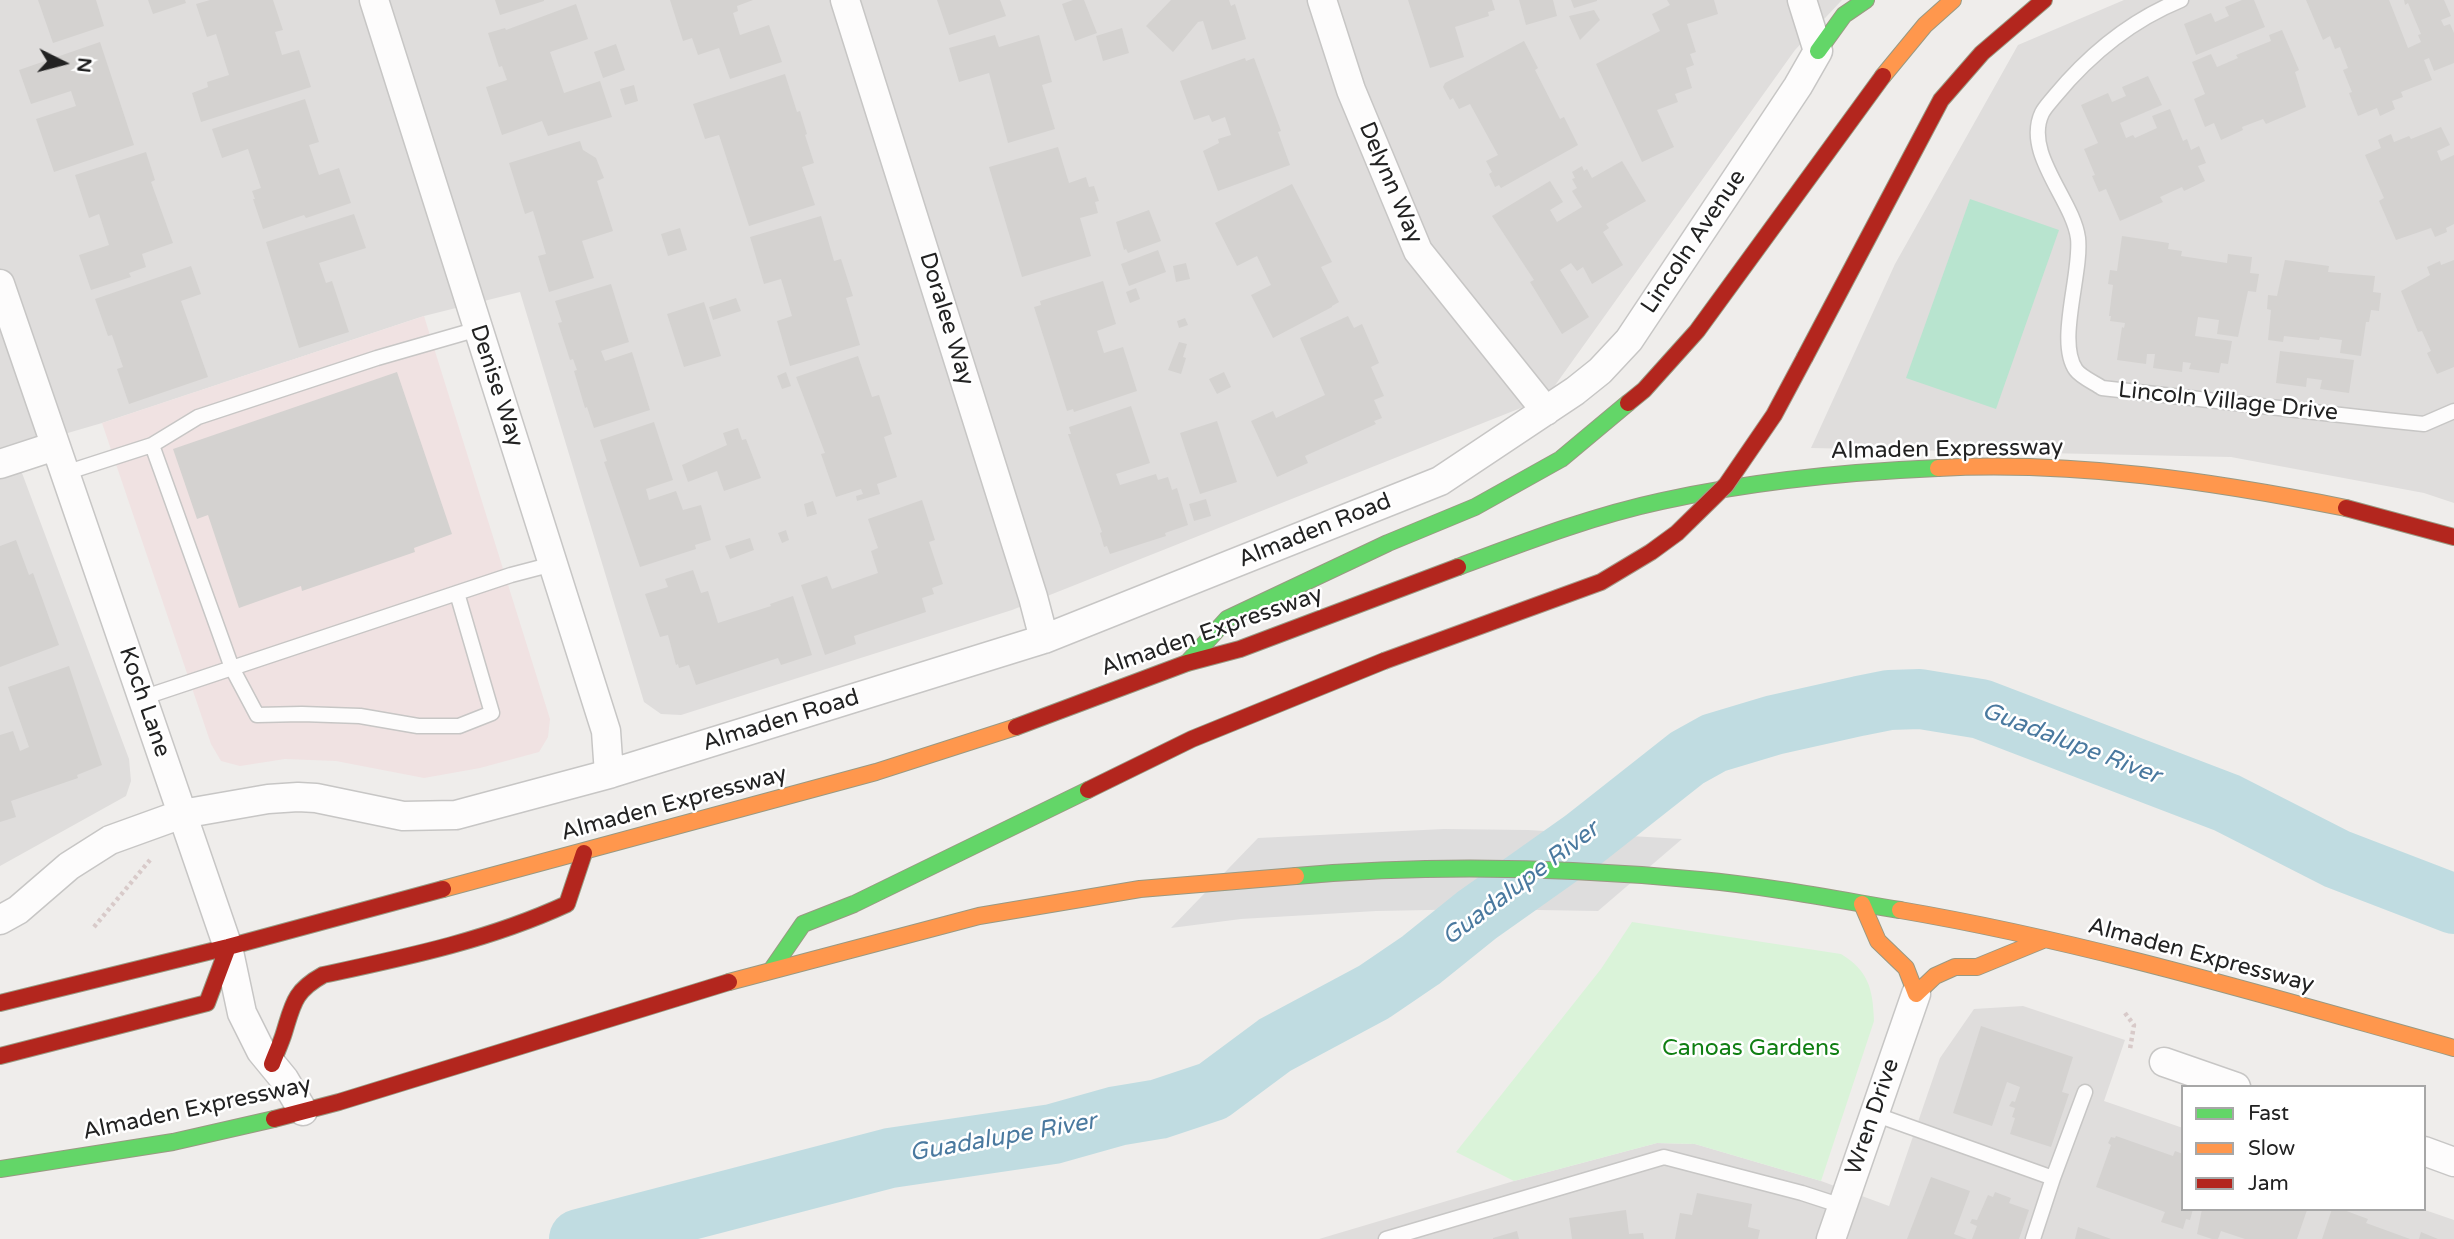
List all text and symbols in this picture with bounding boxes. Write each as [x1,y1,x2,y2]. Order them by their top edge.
north arrow [28,28,98,98]
text: N [72,56,96,74]
street label: Delynn Way [1352,118,1428,248]
street label: Lincoln Avenue [1636,165,1752,319]
street label: Doralee Way [913,249,979,389]
street label: Denise Way [463,321,529,451]
street label: Lincoln Village Drive [2117,377,2339,427]
street label: Almaden Expressway [1831,434,2063,466]
street label: Almaden Road [1235,488,1395,574]
street label: Almaden Expressway [1098,581,1326,683]
street label: Koch Lane [112,643,176,761]
street label: Almaden Road [699,684,863,758]
water label: Guadalupe River [1978,697,2164,791]
street label: Almaden Expressway [558,761,790,847]
water label: Guadalupe River [1437,816,1605,952]
street label: Almaden Expressway [2085,913,2317,999]
park label: Canoas Gardens [1662,1035,1840,1063]
street label: Wren Drive [1840,1055,1906,1179]
street label: Almaden Expressway [80,1071,314,1147]
legend [2181,1085,2426,1211]
text: Fast [2248,1101,2289,1126]
water label: Guadalupe River [908,1107,1098,1169]
text: Slow [2248,1136,2295,1161]
text: Jam [2248,1171,2289,1196]

